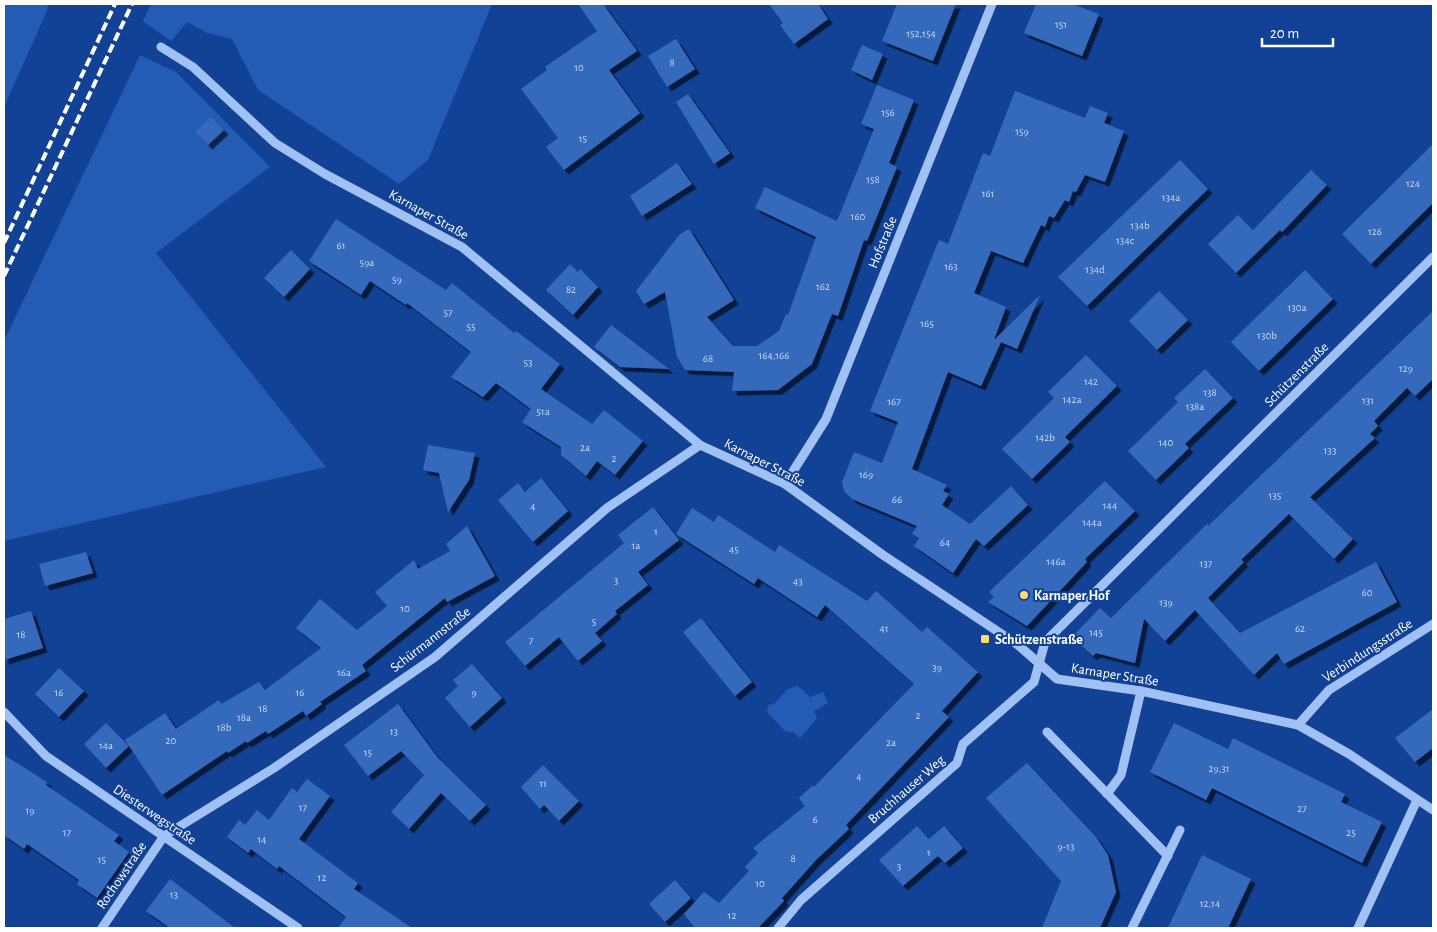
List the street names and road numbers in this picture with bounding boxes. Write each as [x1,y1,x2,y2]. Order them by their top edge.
street label: Karnaper Straße [386,187,471,242]
street label: Hofstraße [866,214,900,270]
street label: Schützenstraße [1262,340,1332,410]
street label: Karnaper Straße [722,437,807,489]
street label: Schürmannstraße [388,604,473,675]
street label: Verbindungsstraße [1320,617,1415,685]
street label: Karnaper Straße [1070,661,1160,689]
street label: Bruchhauser Weg [866,753,948,827]
street label: Diesterwegstraße [110,782,198,848]
street label: Rochowstraße [94,839,149,912]

